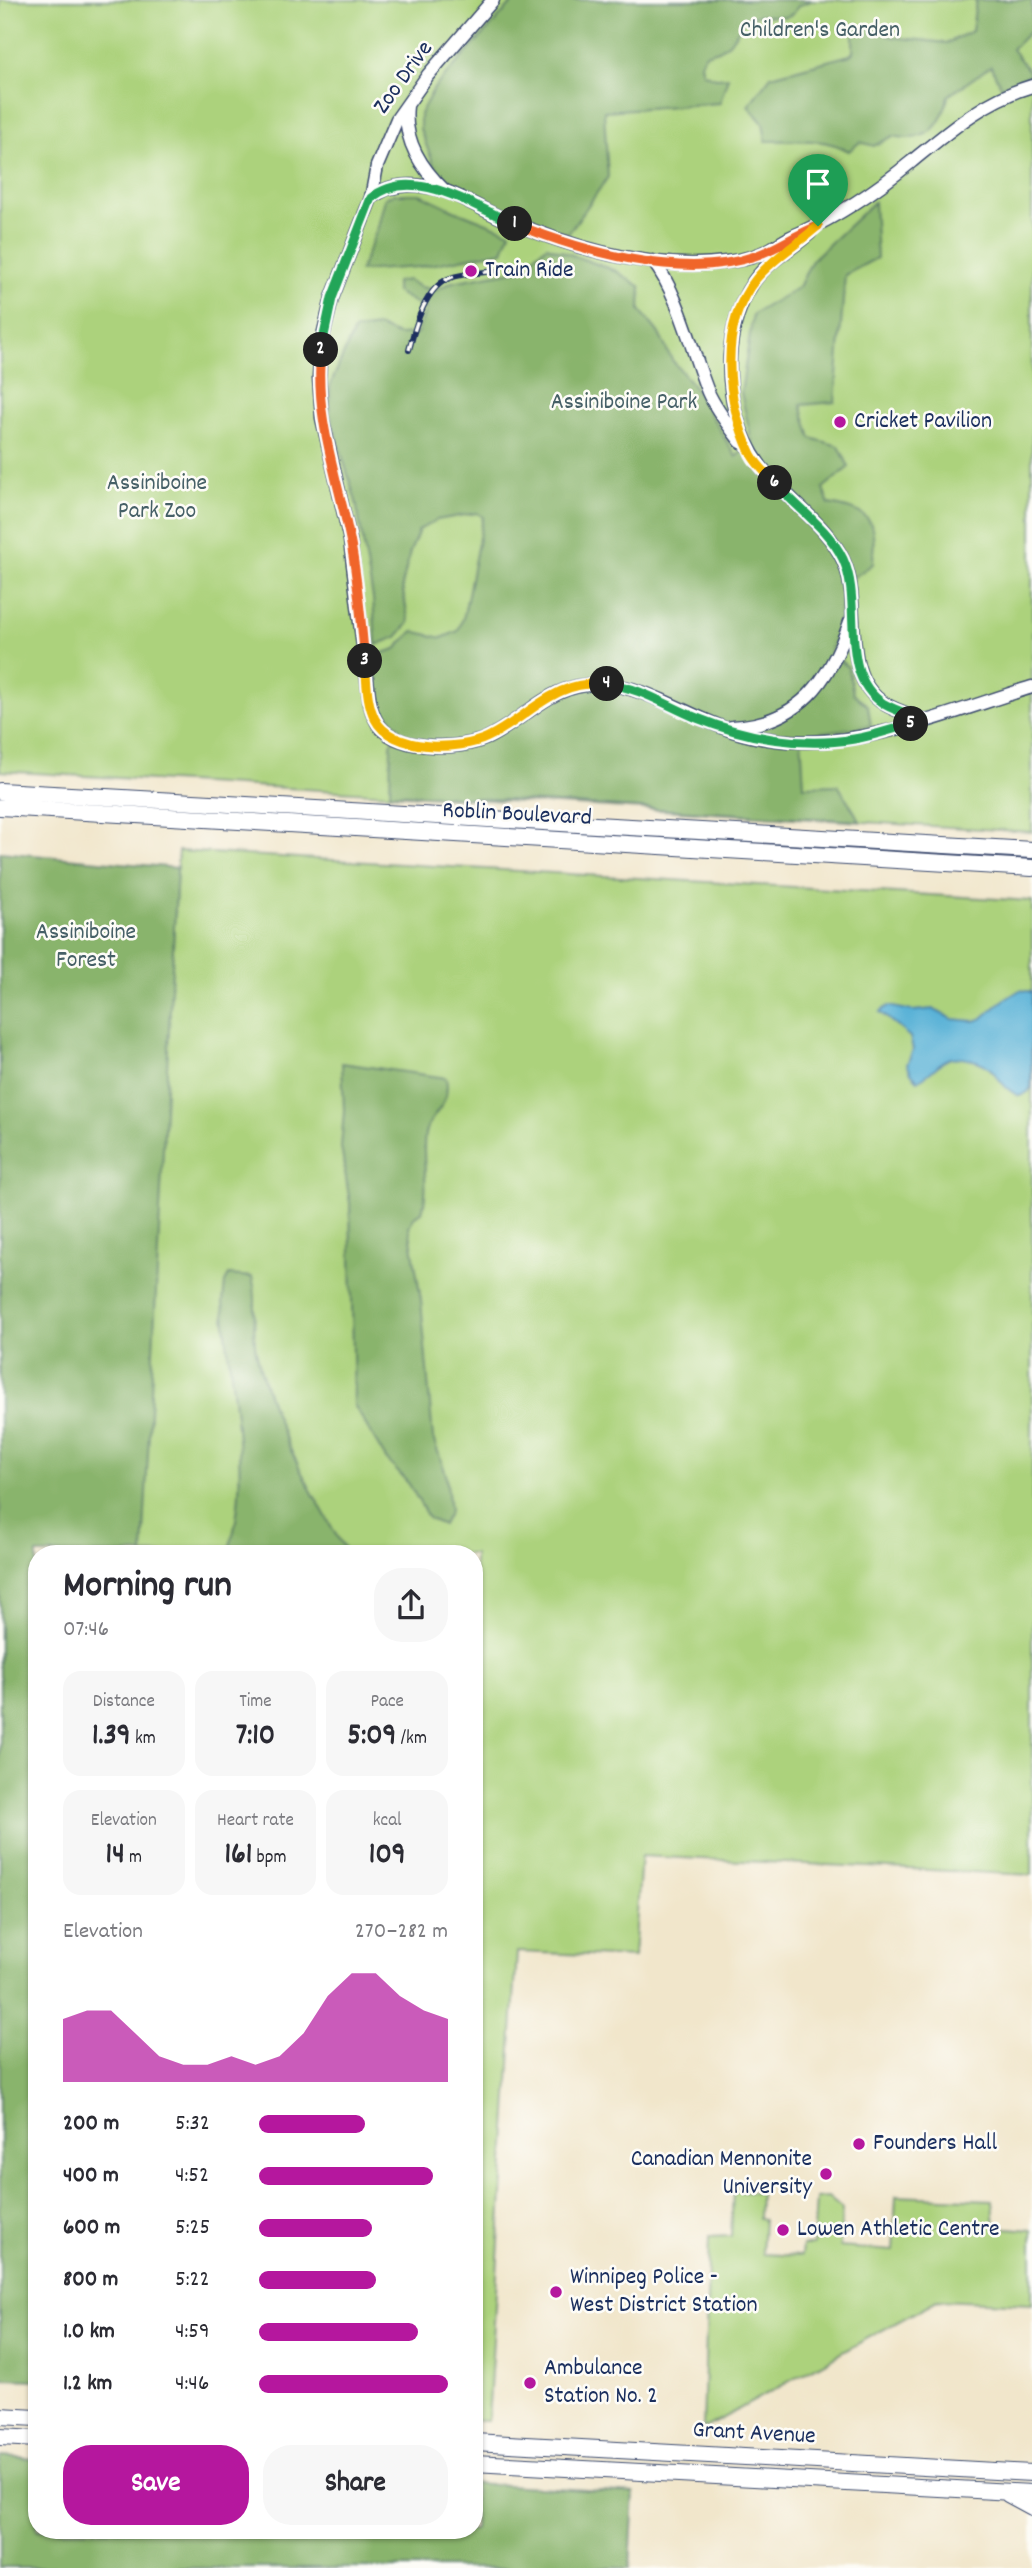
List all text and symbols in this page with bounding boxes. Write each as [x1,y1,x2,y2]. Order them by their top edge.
park label: Children's Garden [740,14,900,48]
street label: Zoo Drive [366,34,442,122]
pin [788,154,848,226]
icon: arrive [799,165,837,203]
pin: 1 [498,206,532,242]
text: 1 [512,210,517,237]
place label: Train Ride [485,254,574,288]
marker: Train Ride [463,263,479,279]
pin: 2 [304,332,338,368]
text: 2 [316,336,325,363]
park label: Assiniboine Park [551,386,697,420]
place label: Cricket Pavilion [854,405,992,439]
marker: Cricket Pavilion [832,414,848,430]
pin: 6 [758,466,792,500]
park label: Assiniboine Park Zoo [107,467,207,529]
text: 6 [770,469,779,496]
pin: 3 [348,644,382,678]
text: 3 [360,647,369,674]
pin: 4 [590,666,624,702]
text: 4 [603,670,610,697]
pin: 5 [894,706,928,742]
text: 5 [906,710,915,737]
street label: Roblin Boulevard [441,794,593,836]
park label: Assiniboine Forest [36,916,136,978]
text: Morning run [63,1560,232,1615]
button: share [374,1568,448,1642]
text: 07:46 [63,1614,109,1647]
text: Distance [93,1689,155,1716]
text: Time [239,1689,272,1716]
text: Pace [370,1689,404,1716]
text: 1.39 [92,1716,131,1759]
text: 7:10 [236,1716,275,1759]
text: 5:09 [347,1716,396,1759]
text: km [131,1726,156,1753]
text: /km [396,1726,427,1753]
text: Elevation [91,1808,157,1835]
text: Heart rate [217,1808,294,1835]
text: kcal [373,1808,402,1835]
text: 14 [106,1835,125,1878]
text: 161 [224,1835,252,1878]
text: 109 [369,1835,405,1878]
text: m [125,1845,142,1872]
text: bpm [252,1845,287,1872]
text: Elevation [63,1916,143,1949]
text: 270–282 m [355,1916,448,1949]
text: 200 m [63,2108,119,2141]
text: 5:32 [175,2108,210,2141]
place label: Founders Hall [873,2127,997,2161]
marker: Founders Hall [851,2136,867,2152]
place label: Canadian Mennonite University [631,2143,813,2205]
text: 400 m [63,2160,119,2193]
text: 4:52 [175,2160,209,2193]
marker: Canadian Mennonite University [818,2166,834,2182]
text: 600 m [63,2212,120,2245]
text: 5:25 [175,2212,210,2245]
place label: Lowen Athletic Centre [797,2213,1000,2247]
marker: Lowen Athletic Centre [775,2222,791,2238]
place label: Winnipeg Police - West District Station [570,2261,758,2323]
text: 800 m [63,2264,118,2297]
text: 5:22 [175,2264,210,2297]
marker: Winnipeg Police - West District Station [548,2284,564,2300]
text: 1.0 km [63,2316,115,2349]
text: 4:59 [175,2316,210,2349]
place label: Ambulance Station No. 2 [544,2352,658,2414]
text: 1.2 km [63,2368,112,2401]
text: 4:46 [175,2368,209,2401]
marker: Ambulance Station No. 2 [522,2375,538,2391]
street label: Grant Avenue [691,2414,817,2454]
button: Save [63,2445,249,2525]
button: Share [263,2445,448,2525]

